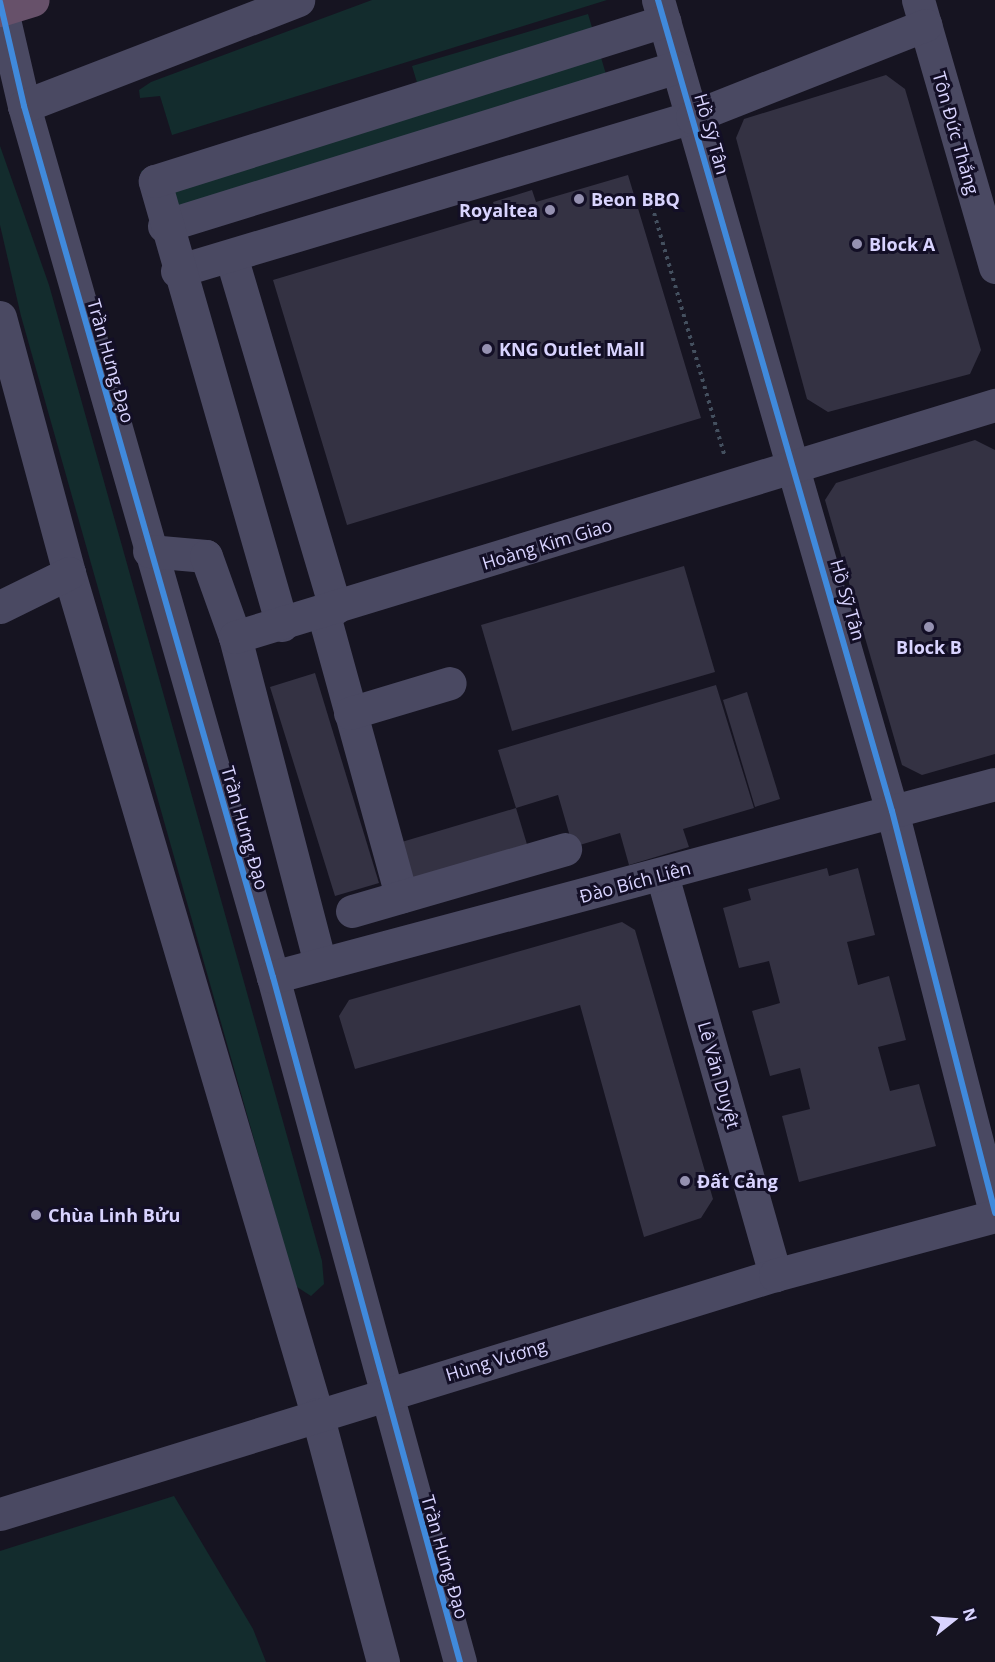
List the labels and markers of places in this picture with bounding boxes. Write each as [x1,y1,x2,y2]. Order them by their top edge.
place label: Beon BBQ [591,188,680,210]
marker: Beon BBQ [572,192,586,206]
place label: Royaltea [459,199,538,221]
marker: Royaltea [543,203,557,217]
place label: Block A [869,233,935,255]
marker: Block A [850,237,864,251]
place label: KNG Outlet Mall [499,338,645,360]
marker: KNG Outlet Mall [480,342,494,356]
marker: Block B [922,620,936,634]
place label: Block B [896,636,962,658]
place label: Đất Cảng [697,1170,778,1192]
marker: Đất Cảng [678,1174,692,1188]
place label: Chùa Linh Bửu [48,1204,180,1226]
marker: Chùa Linh Bửu [29,1208,43,1222]

